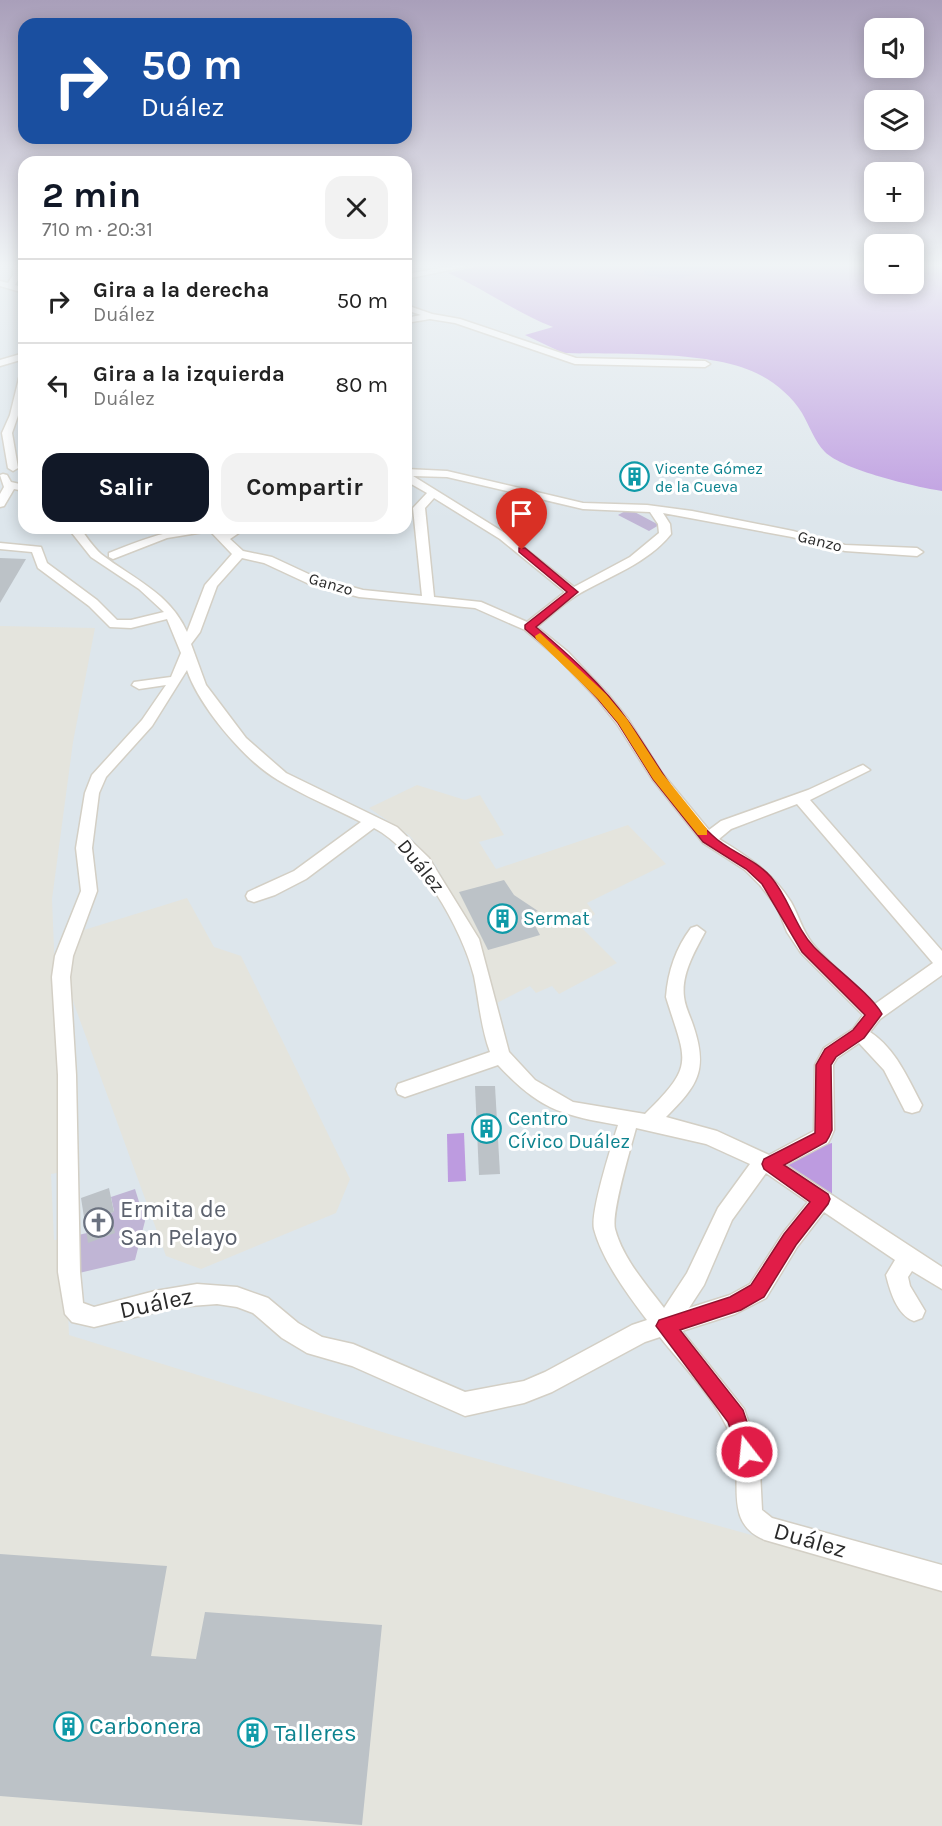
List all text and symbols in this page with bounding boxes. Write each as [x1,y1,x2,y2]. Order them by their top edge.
map controls [864,18,924,294]
button: sound [864,18,924,78]
text: 50 m [141,40,243,90]
icon: right [42,42,120,120]
button: layers [864,90,924,150]
text: Duález [141,91,224,123]
button: + [864,162,924,222]
text: 2 min [42,174,141,216]
button: close [325,176,388,239]
text: 710 m · 20:31 [42,218,153,241]
button: − [864,234,924,294]
text: Gira a la derecha [93,277,269,303]
icon: right [42,285,75,318]
text: 50 m [337,288,388,314]
text: Duález [93,303,155,326]
text: Gira a la izquierda [93,361,285,387]
icon: left [42,369,75,402]
text: 80 m [336,372,388,398]
text: Duález [93,387,155,410]
button: Salir [42,453,209,522]
button: Compartir [221,453,388,522]
place label: Vicente Gómez de la Cueva [655,459,763,496]
building icon: Vicente Gómez de la Cueva [618,461,650,493]
pin [496,488,547,550]
icon: arrive [505,497,538,530]
street label: Ganzo [796,526,844,556]
street label: Ganzo [307,569,355,599]
street label: Duález [393,835,449,897]
building icon: Sermat [486,902,518,934]
place label: Sermat [523,907,590,930]
place label: Centro Cívico Duález [508,1107,630,1153]
building icon: Centro Cívico Duález [471,1113,503,1145]
place label: Ermita de San Pelayo [120,1195,238,1251]
church icon: Ermita de San Pelayo [83,1207,115,1239]
street label: Duález [117,1282,195,1324]
position arrow [715,1420,779,1484]
street label: Duález [771,1516,849,1564]
building icon: Carbonera [52,1710,84,1742]
place label: Carbonera [89,1712,202,1740]
building icon: Talleres [237,1717,269,1749]
place label: Talleres [274,1719,357,1747]

